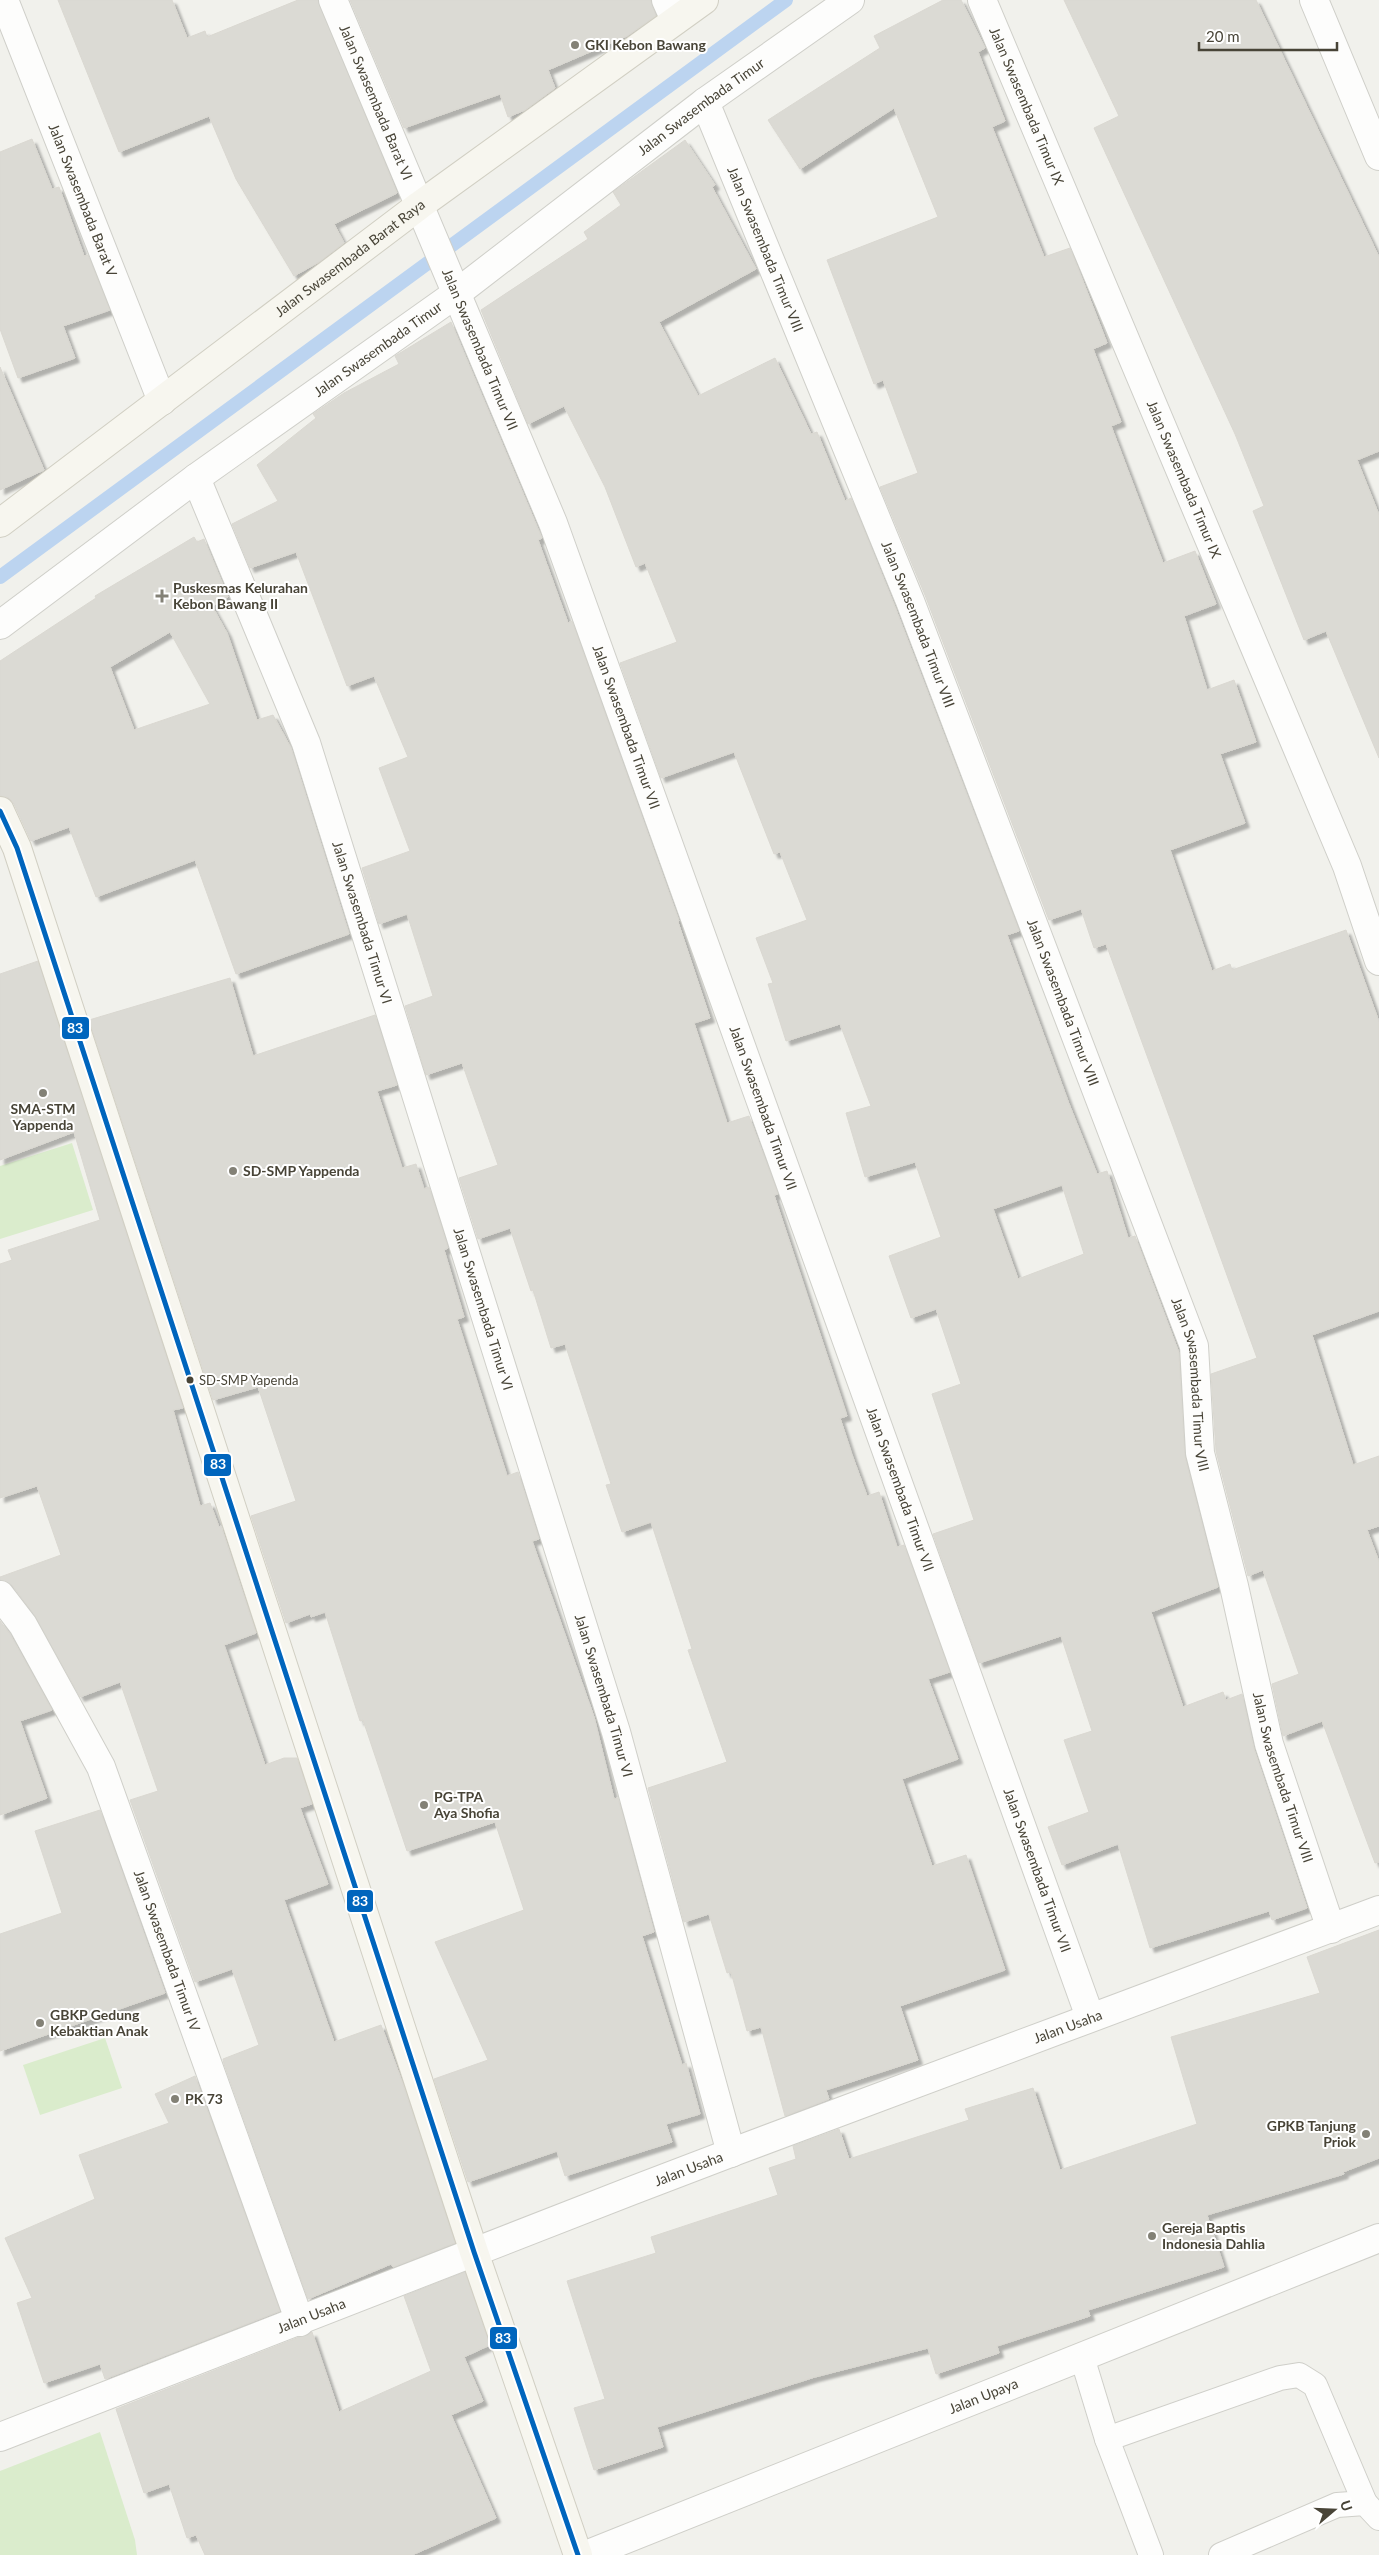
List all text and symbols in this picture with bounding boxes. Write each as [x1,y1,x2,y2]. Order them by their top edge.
scale bar [1199,20,1336,52]
street label: Jalan Swasembada Barat VI [336,22,417,182]
street label: Jalan Swasembada Timur IX [986,24,1068,187]
text: 20 m [1206,27,1240,45]
place label: GKI Kebon Bawang [585,36,706,53]
marker: GKI Kebon Bawang [569,39,581,51]
street label: Jalan Swasembada Timur [634,54,767,159]
street label: Jalan Swasembada Barat V [45,121,121,279]
street label: Jalan Swasembada Timur VIII [724,164,807,334]
street label: Jalan Swasembada Barat Raya [271,195,428,320]
street label: Jalan Swasembada Timur VII [439,266,522,432]
street label: Jalan Swasembada Timur [310,297,445,400]
street label: Jalan Swasembada Timur IX [1144,397,1225,560]
street label: Jalan Swasembada Timur VIII [878,538,959,710]
place label: Puskesmas Kelurahan Kebon Bawang II [173,579,308,612]
marker: Puskesmas Kelurahan Kebon Bawang II [155,589,169,603]
street label: Jalan Swasembada Timur VII [589,642,664,811]
street label: Jalan Swasembada Timur VI [329,839,396,1006]
street label: Jalan Swasembada Timur VIII [1024,916,1103,1088]
line badge: 83 [61,1016,90,1040]
text: 83 [67,1019,83,1036]
street label: Jalan Swasembada Timur VII [726,1023,801,1192]
marker: SMA-STM Yappenda [37,1087,49,1099]
place label: SMA-STM Yappenda [10,1100,76,1133]
place label: SD-SMP Yappenda [243,1162,359,1179]
marker: SD-SMP Yappenda [227,1165,239,1177]
street label: Jalan Swasembada Timur VI [450,1225,517,1392]
street label: Jalan Swasembada Timur VIII [1168,1295,1213,1473]
place label: SD-SMP Yapenda [199,1372,298,1388]
marker: SD-SMP Yapenda [185,1375,195,1385]
street label: Jalan Swasembada Timur VII [863,1404,938,1573]
line badge: 83 [203,1453,232,1477]
text: 83 [210,1455,226,1472]
street label: Jalan Swasembada Timur VI [572,1612,637,1779]
street label: Jalan Swasembada Timur VIII [1250,1691,1317,1865]
street label: Jalan Swasembada Timur VII [1000,1786,1075,1955]
place label: PG-TPA Aya Shofia [433,1788,500,1821]
marker: PG-TPA Aya Shofia [418,1799,430,1811]
street label: Jalan Swasembada Timur IV [131,1868,204,2034]
line badge: 83 [346,1889,374,1913]
text: 83 [352,1892,368,1909]
place label: GBKP Gedung Kebaktian Anak [50,2006,149,2039]
street label: Jalan Usaha [1031,2006,1104,2047]
marker: GBKP Gedung Kebaktian Anak [34,2017,46,2029]
place label: PK 73 [185,2090,223,2107]
marker: PK 73 [169,2093,181,2105]
place label: GPKB Tanjung Priok [1267,2117,1357,2150]
marker: GPKB Tanjung Priok [1360,2128,1372,2140]
street label: Jalan Usaha [652,2148,725,2189]
place label: Gereja Baptis Indonesia Dahlia [1162,2219,1265,2252]
marker: Gereja Baptis Indonesia Dahlia [1146,2230,1158,2242]
street label: Jalan Usaha [274,2294,348,2336]
line badge: 83 [489,2326,518,2350]
text: 83 [495,2329,511,2346]
street label: Jalan Upaya [946,2374,1020,2417]
north arrow [1309,2485,1359,2535]
text: U [1337,2498,1356,2513]

